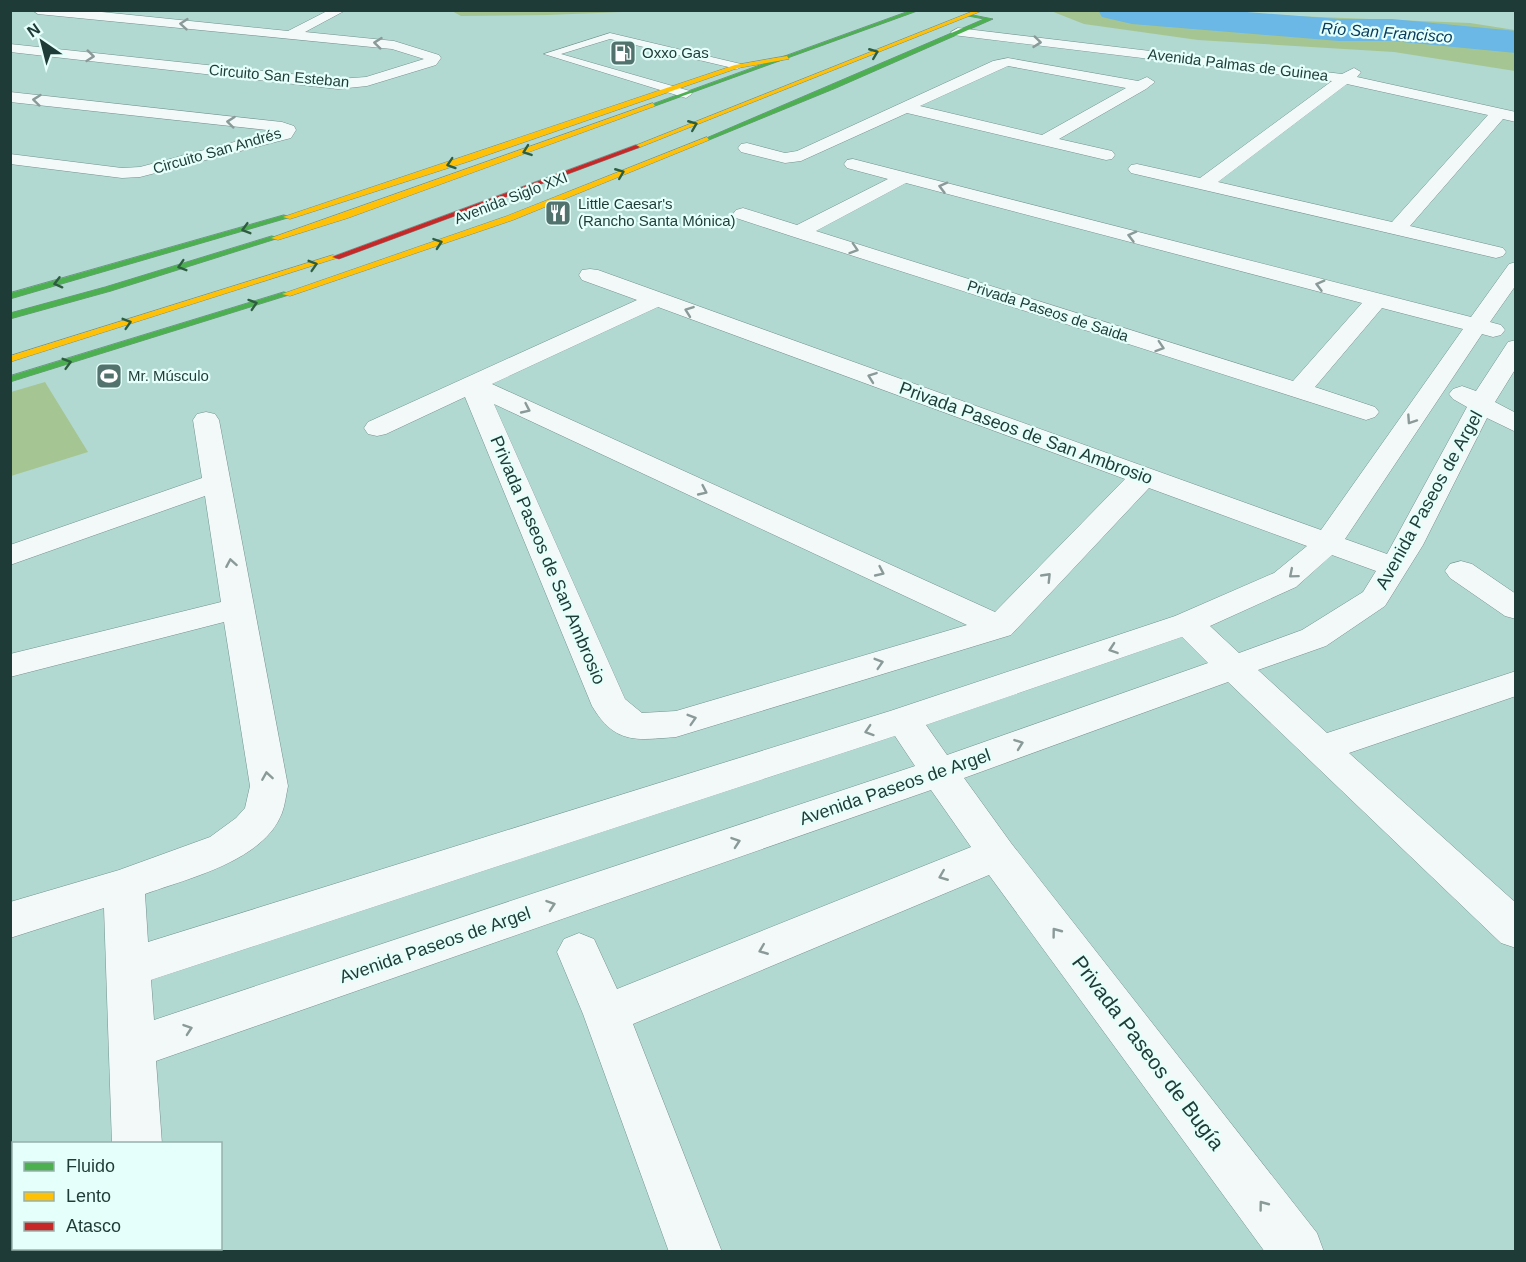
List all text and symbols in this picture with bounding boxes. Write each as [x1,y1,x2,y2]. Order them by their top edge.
north arrow [12,12,72,72]
one-way arrow [180,18,189,31]
water label: Río San Francisco [1321,19,1453,46]
text: N [24,20,43,40]
one-way arrow [1032,35,1041,48]
one-way arrow [374,37,383,50]
fuel station icon: Oxxo Gas [608,38,638,68]
place label: Oxxo Gas [642,44,709,61]
street label: Avenida Palmas de Guinea [1147,45,1330,84]
one-way arrow [868,48,879,60]
one-way arrow [85,50,94,62]
street label: Circuito San Esteban [208,61,350,90]
one-way arrow [33,94,42,107]
one-way arrow [227,116,236,129]
one-way arrow [686,120,697,132]
street label: Circuito San Andrés [151,124,283,177]
one-way arrow [522,143,533,156]
one-way arrow [446,156,457,169]
street label: Avenida Siglo XXI [452,168,570,227]
one-way arrow [614,168,625,180]
one-way arrow [938,182,948,195]
place label: Little Caesar's (Rancho Santa Mónica) [578,195,736,229]
restaurant icon: Little Caesar's (Rancho Santa Mónica) [543,198,573,228]
one-way arrow [241,222,251,234]
one-way arrow [1127,231,1137,244]
one-way arrow [432,238,443,250]
one-way arrow [848,242,859,255]
one-way arrow [177,259,188,271]
one-way arrow [307,260,318,272]
one-way arrow [53,276,63,289]
street label: Privada Paseos de Saida [965,276,1132,345]
one-way arrow [1316,280,1326,293]
one-way arrow [247,299,258,312]
one-way arrow [684,305,695,318]
one-way arrow [121,318,132,331]
one-way arrow [1154,339,1165,352]
one-way arrow [61,358,72,370]
sports icon: Mr. Músculo [94,361,124,391]
place label: Mr. Músculo [128,367,209,384]
one-way arrow [867,372,878,385]
street label: Privada Paseos de San Ambrosio [897,378,1155,488]
one-way arrow [519,402,530,414]
street label: Avenida Paseos de Argel [1372,407,1486,593]
one-way arrow [1407,414,1418,425]
street label: Privada Paseos de San Ambrosio [486,433,610,687]
one-way arrow [697,483,708,495]
one-way arrow [225,559,237,568]
one-way arrow [874,565,885,577]
one-way arrow [1289,567,1299,578]
one-way arrow [1040,573,1051,583]
one-way arrow [1108,642,1119,654]
one-way arrow [873,658,884,670]
one-way arrow [686,714,697,726]
one-way arrow [864,723,875,736]
one-way arrow [1013,739,1024,751]
street label: Avenida Paseos de Argel [797,745,993,829]
one-way arrow [261,771,274,781]
one-way arrow [730,837,741,849]
one-way arrow [939,869,950,881]
one-way arrow [545,900,556,912]
street label: Avenida Paseos de Argel [337,903,533,987]
one-way arrow [1053,928,1064,939]
one-way arrow [758,943,769,955]
street label: Privada Paseos de Bugía [1068,951,1229,1155]
one-way arrow [182,1024,193,1037]
legend [12,1142,222,1250]
text: Fluido [66,1156,115,1176]
text: Lento [66,1186,111,1206]
one-way arrow [1259,1200,1270,1211]
text: Atasco [66,1216,121,1236]

